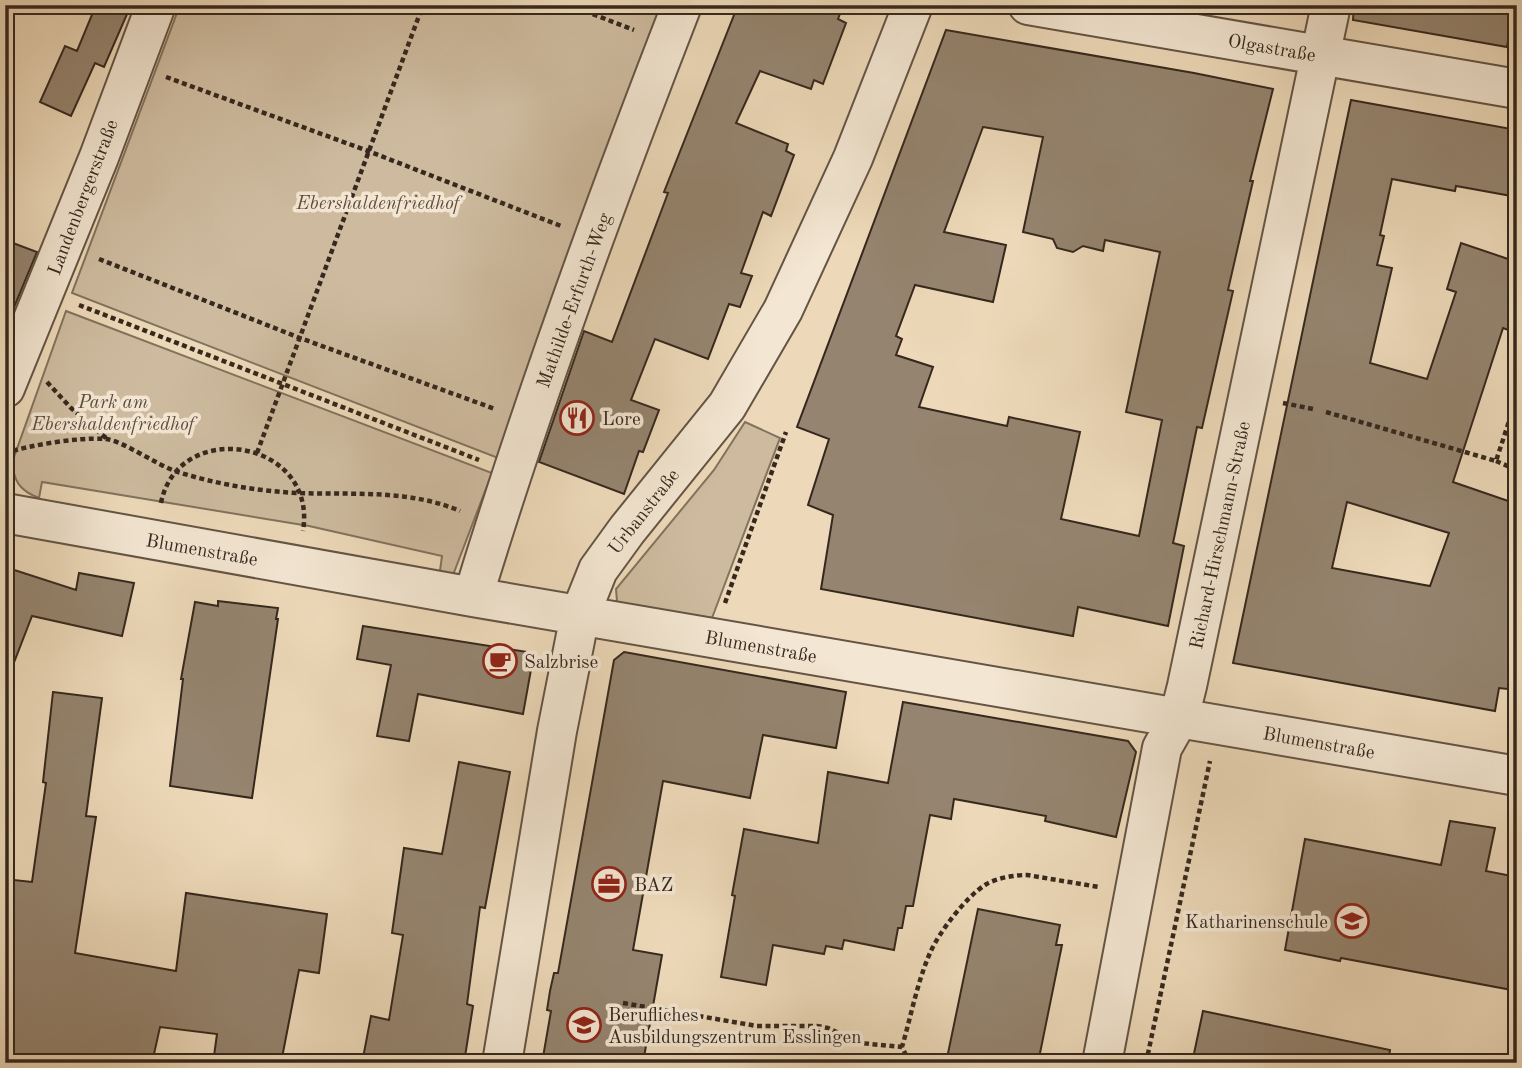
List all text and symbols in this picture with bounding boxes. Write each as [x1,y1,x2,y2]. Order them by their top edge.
street label: Olgastraße [1226,32,1317,67]
street label: Landenbergerstraße [46,117,123,278]
park label: Ebershaldenfriedhof [295,195,463,214]
street label: Mathilde-Erfurth-Weg [535,210,616,391]
park label: Park am Ebershaldenfriedhof [30,394,198,435]
restaurant icon: Lore [558,399,596,437]
place label: Lore [602,411,641,430]
street label: Richard-Hirschmann-Straße [1188,420,1255,651]
street label: Urbanstraße [606,466,684,559]
street label: Blumenstraße [144,532,259,571]
street label: Blumenstraße [703,629,818,668]
cafe icon: Salzbrise [481,642,519,680]
place label: Salzbrise [524,654,598,673]
street label: Blumenstraße [1261,725,1376,764]
office icon: BAZ [590,865,628,903]
place label: BAZ [634,877,673,896]
school or university icon: Katharinenschule [1333,902,1371,940]
place label: Katharinenschule [1185,914,1328,933]
school or university icon: Berufliches Ausbildungszentrum Esslingen [565,1006,603,1044]
place label: Berufliches Ausbildungszentrum Esslingen [608,1007,861,1048]

